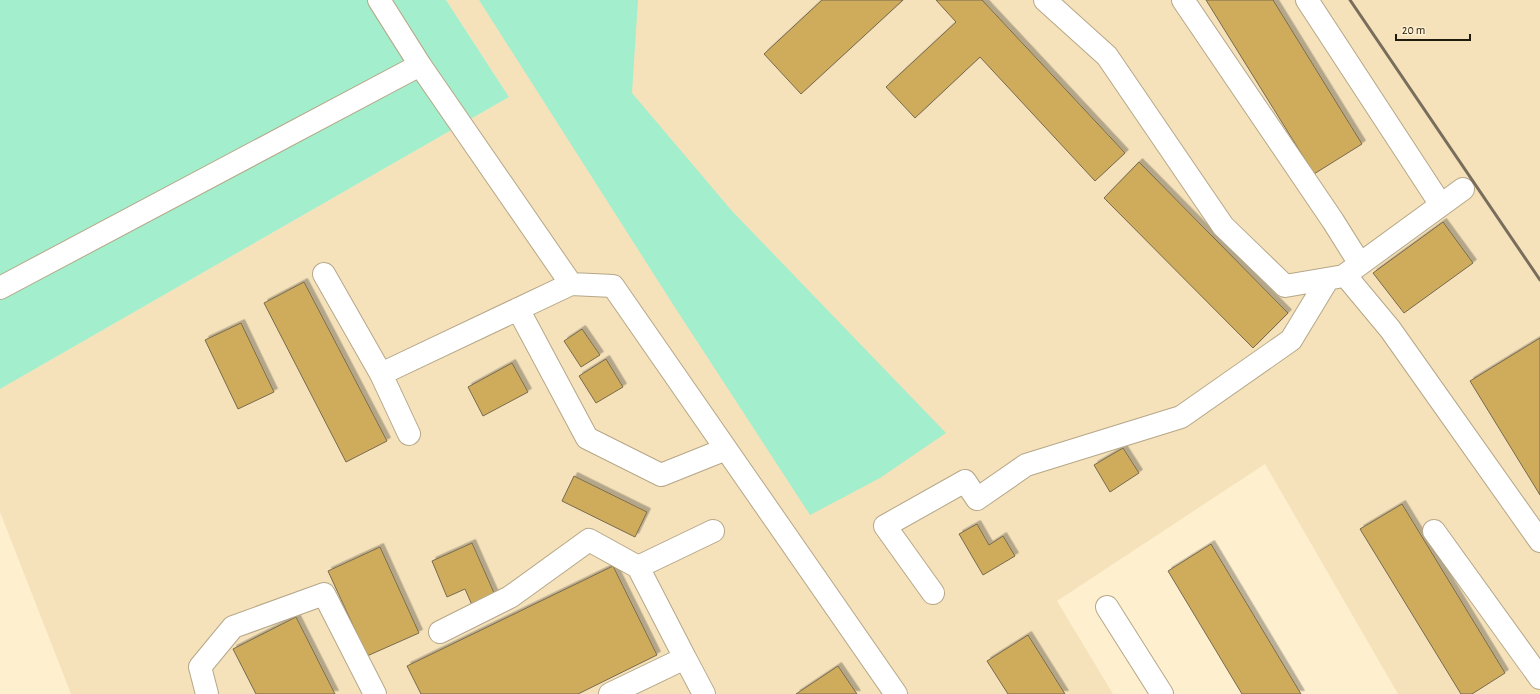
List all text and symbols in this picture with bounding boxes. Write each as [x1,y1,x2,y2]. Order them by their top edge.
scale bar [1396,16,1470,42]
text: 20 m [1402,24,1425,36]

